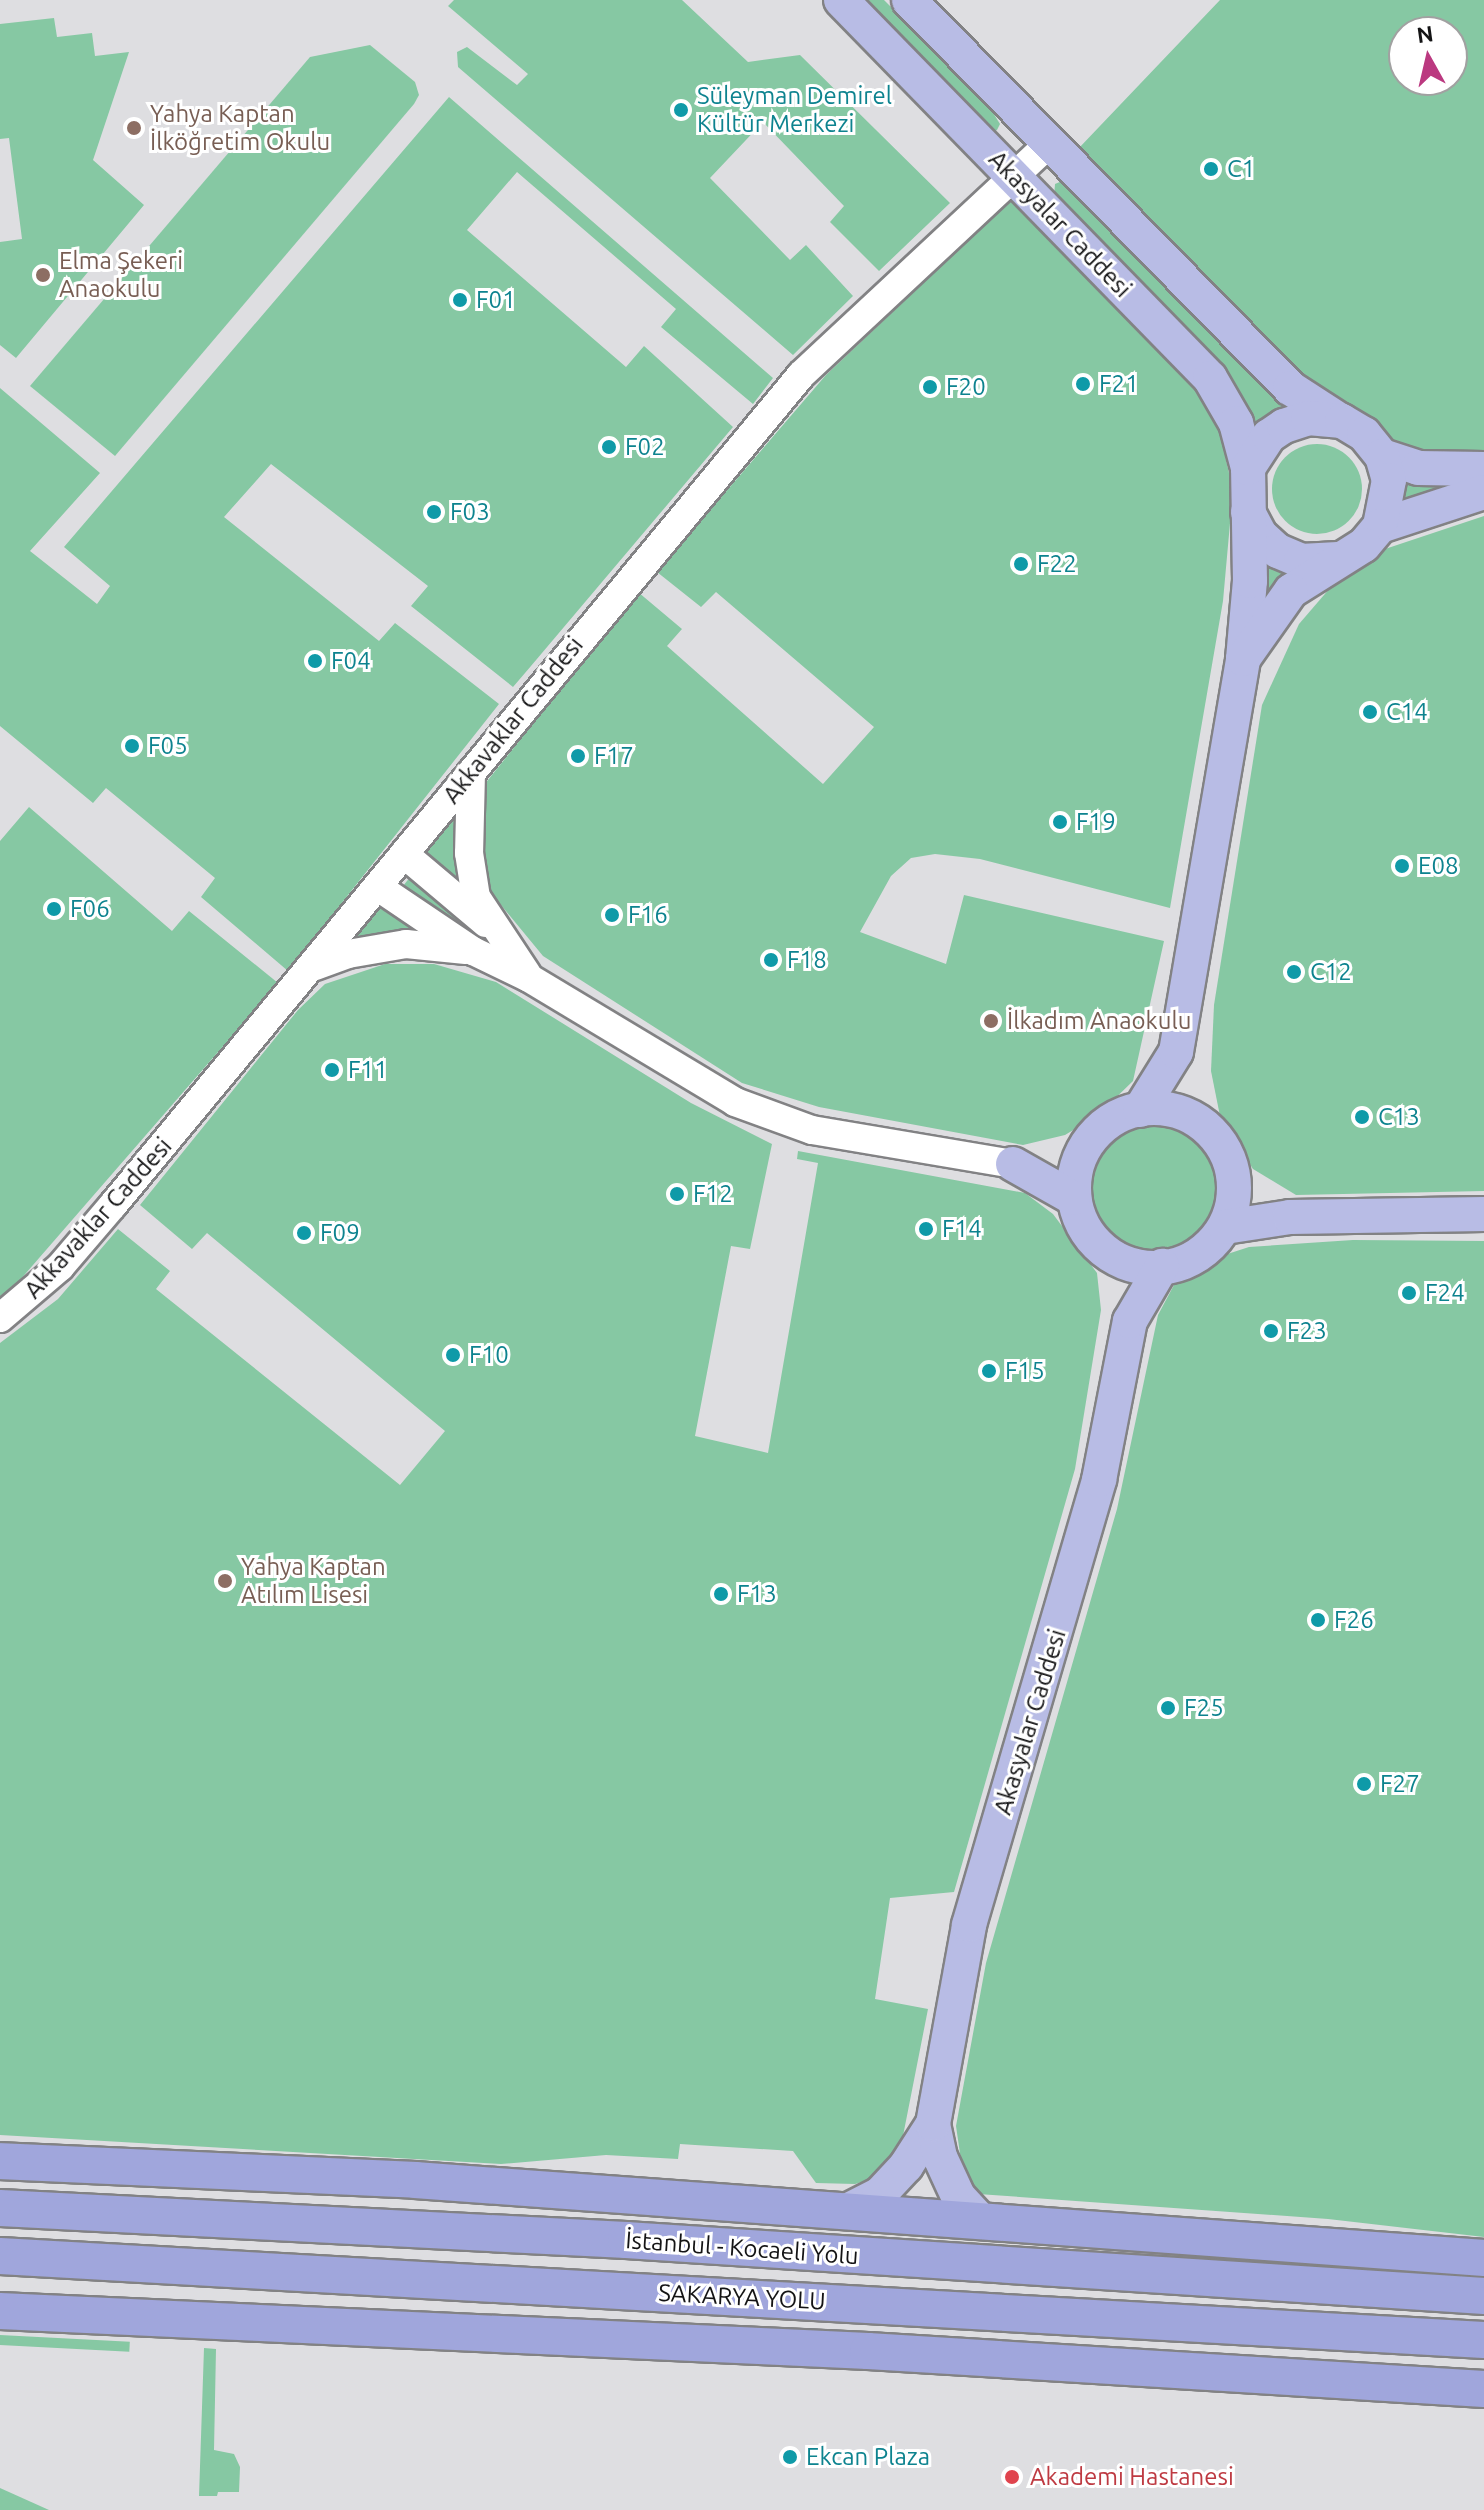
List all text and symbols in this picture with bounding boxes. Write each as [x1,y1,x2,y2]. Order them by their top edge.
north arrow [1388,16,1468,96]
text: N [1415,20,1435,47]
place label: Süleyman Demirel Kültür Merkezi [697,82,892,138]
place label: Yahya Kaptan İlköğretim Okulu [150,100,330,156]
marker: Süleyman Demirel Kültür Merkezi [672,101,690,119]
marker: Yahya Kaptan İlköğretim Okulu [125,119,143,137]
street label: Akasyalar Caddesi [983,145,1137,303]
place label: C1 [1227,155,1255,183]
marker: C1 [1202,160,1220,178]
place label: Elma Şekeri Anaokulu [59,247,183,303]
marker: Elma Şekeri Anaokulu [34,266,52,284]
place label: F01 [476,286,516,314]
marker: F01 [451,291,469,309]
place label: F21 [1099,370,1139,398]
place label: F20 [946,373,986,401]
marker: F21 [1074,375,1092,393]
marker: F20 [921,378,939,396]
place label: F02 [625,433,665,461]
marker: F02 [600,438,618,456]
place label: F03 [450,498,490,526]
marker: F03 [425,503,443,521]
place label: F22 [1037,550,1077,578]
marker: F22 [1012,555,1030,573]
street label: Akkavaklar Caddesi [437,631,589,809]
place label: F04 [331,647,371,675]
marker: F04 [306,652,324,670]
place label: C14 [1386,698,1428,726]
marker: C14 [1361,703,1379,721]
place label: F05 [148,732,188,760]
marker: F05 [123,737,141,755]
place label: F17 [594,742,634,770]
marker: F17 [569,747,587,765]
place label: F19 [1076,808,1116,836]
marker: F19 [1051,813,1069,831]
place label: E08 [1418,852,1459,880]
marker: E08 [1393,857,1411,875]
place label: F06 [70,895,110,923]
marker: F06 [45,900,63,918]
place label: F16 [628,901,668,929]
marker: F16 [603,906,621,924]
place label: F18 [787,946,827,974]
marker: F18 [762,951,780,969]
place label: C12 [1310,958,1352,986]
marker: C12 [1285,963,1303,981]
place label: İlkadım Anaokulu [1007,1007,1191,1035]
marker: İlkadım Anaokulu [982,1012,1000,1030]
place label: F11 [348,1056,388,1084]
marker: F11 [323,1061,341,1079]
place label: C13 [1378,1103,1420,1131]
marker: C13 [1353,1108,1371,1126]
street label: Akkavaklar Caddesi [18,1132,178,1304]
place label: F12 [693,1180,733,1208]
marker: F12 [668,1185,686,1203]
place label: F14 [942,1215,982,1243]
place label: F09 [320,1219,360,1247]
marker: F14 [917,1220,935,1238]
marker: F09 [295,1224,313,1242]
place label: F24 [1425,1279,1465,1307]
marker: F24 [1400,1284,1418,1302]
place label: F23 [1287,1317,1327,1345]
marker: F23 [1262,1322,1280,1340]
place label: F10 [469,1341,509,1369]
marker: F10 [444,1346,462,1364]
place label: F15 [1005,1357,1045,1385]
marker: F15 [980,1362,998,1380]
place label: Yahya Kaptan Atılım Lisesi [241,1553,386,1609]
marker: Yahya Kaptan Atılım Lisesi [216,1572,234,1590]
place label: F13 [737,1580,777,1608]
marker: F13 [712,1585,730,1603]
place label: F26 [1334,1606,1374,1634]
marker: F26 [1309,1611,1327,1629]
street label: Akasyalar Caddesi [988,1626,1072,1818]
place label: F25 [1184,1694,1224,1722]
marker: F25 [1159,1699,1177,1717]
place label: F27 [1380,1770,1420,1798]
marker: F27 [1355,1775,1373,1793]
street label: İstanbul - Kocaeli Yolu [625,2225,859,2271]
street label: SAKARYA YOLU [658,2278,826,2316]
place label: Ekcan Plaza [806,2443,930,2471]
marker: Ekcan Plaza [781,2448,799,2466]
place label: Akademi Hastanesi [1030,2463,1234,2491]
marker: Akademi Hastanesi [1001,2466,1023,2488]

